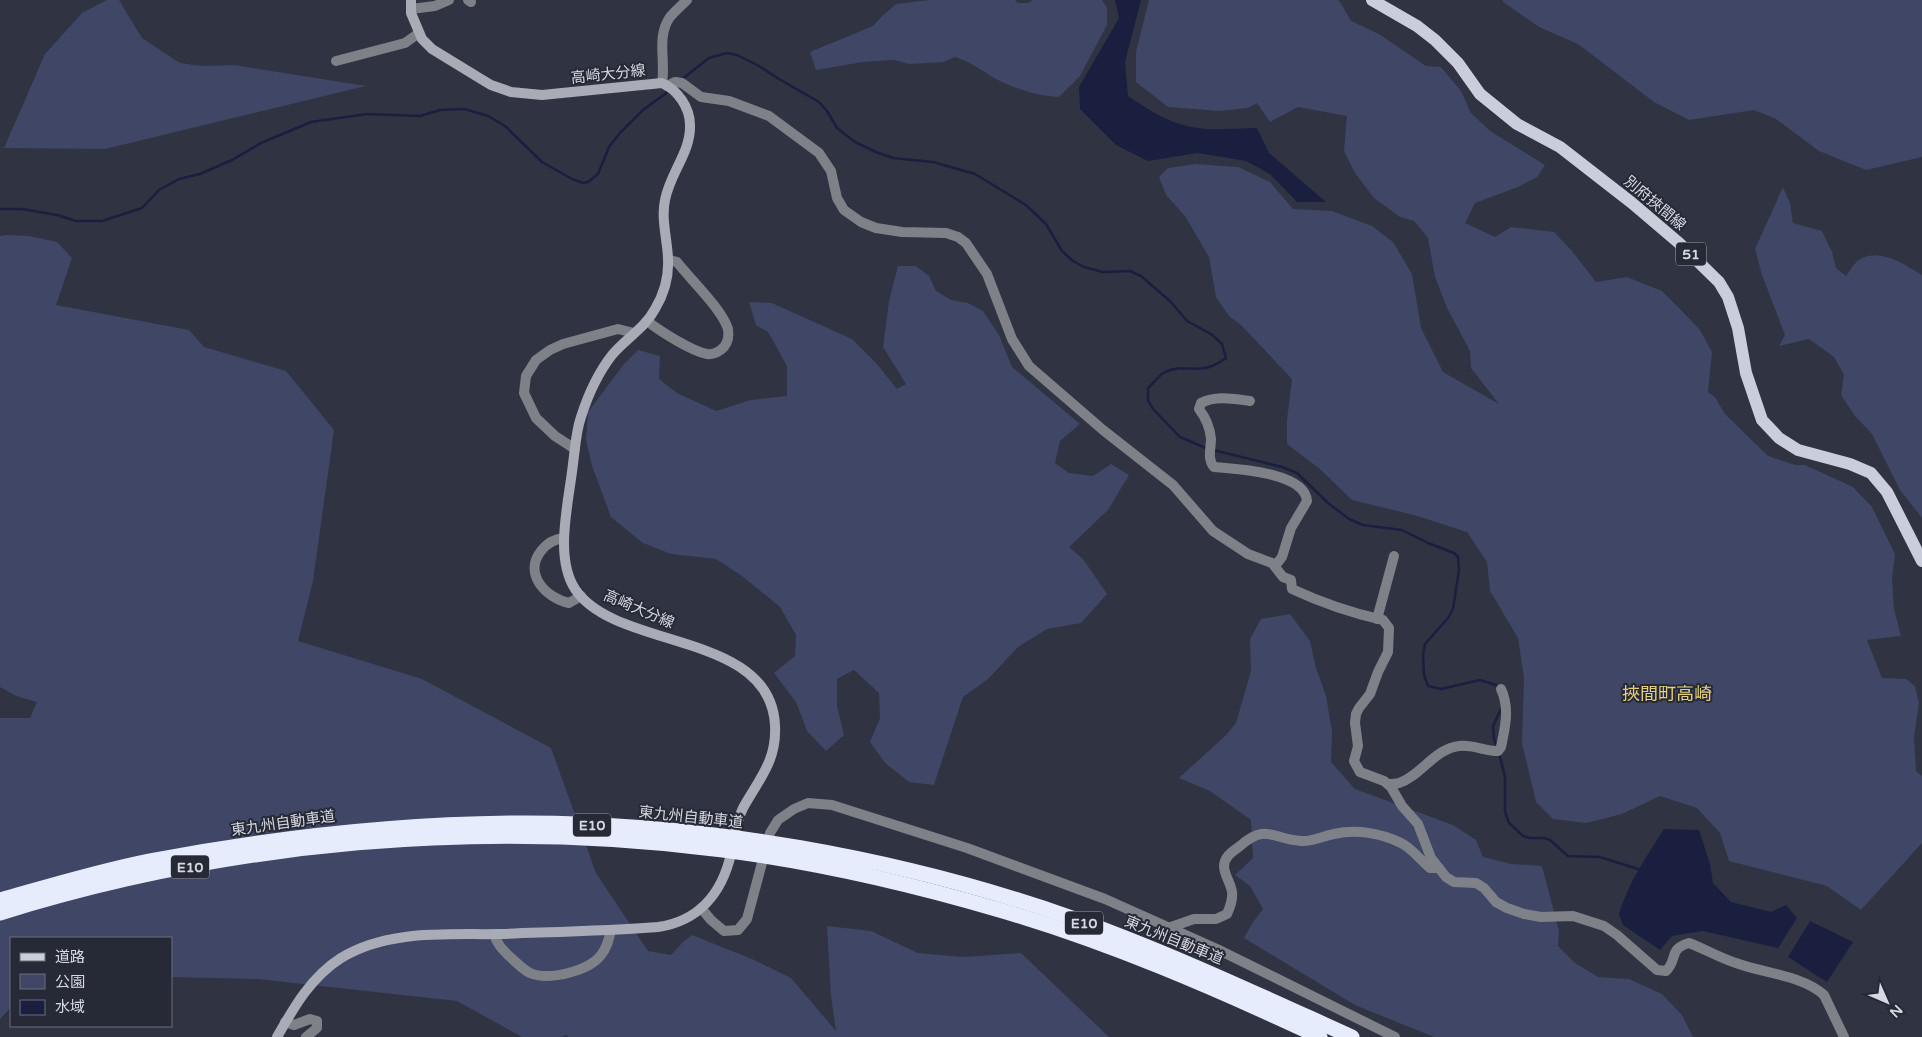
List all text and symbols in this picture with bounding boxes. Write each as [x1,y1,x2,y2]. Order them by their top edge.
street label: 高崎大分線 [570,61,646,87]
street label: 別府挾間線 [1620,172,1690,234]
road number: 51 [1676,242,1706,266]
street label: 高崎大分線 [601,586,677,632]
district label: 挾間町高崎 [1622,683,1712,705]
street label: 東九州自動車道 [638,803,744,831]
street label: 東九州自動車道 [230,807,336,839]
road number: E10 [573,814,611,836]
road number: E10 [171,856,209,879]
road number: E10 [1065,911,1103,934]
street label: 東九州自動車道 [1122,912,1226,968]
legend [10,937,172,1027]
text: 道路 [55,948,85,966]
text: 公園 [55,973,85,991]
north arrow [1862,977,1912,1027]
text: 水域 [55,998,85,1016]
text: N [1886,1001,1906,1021]

